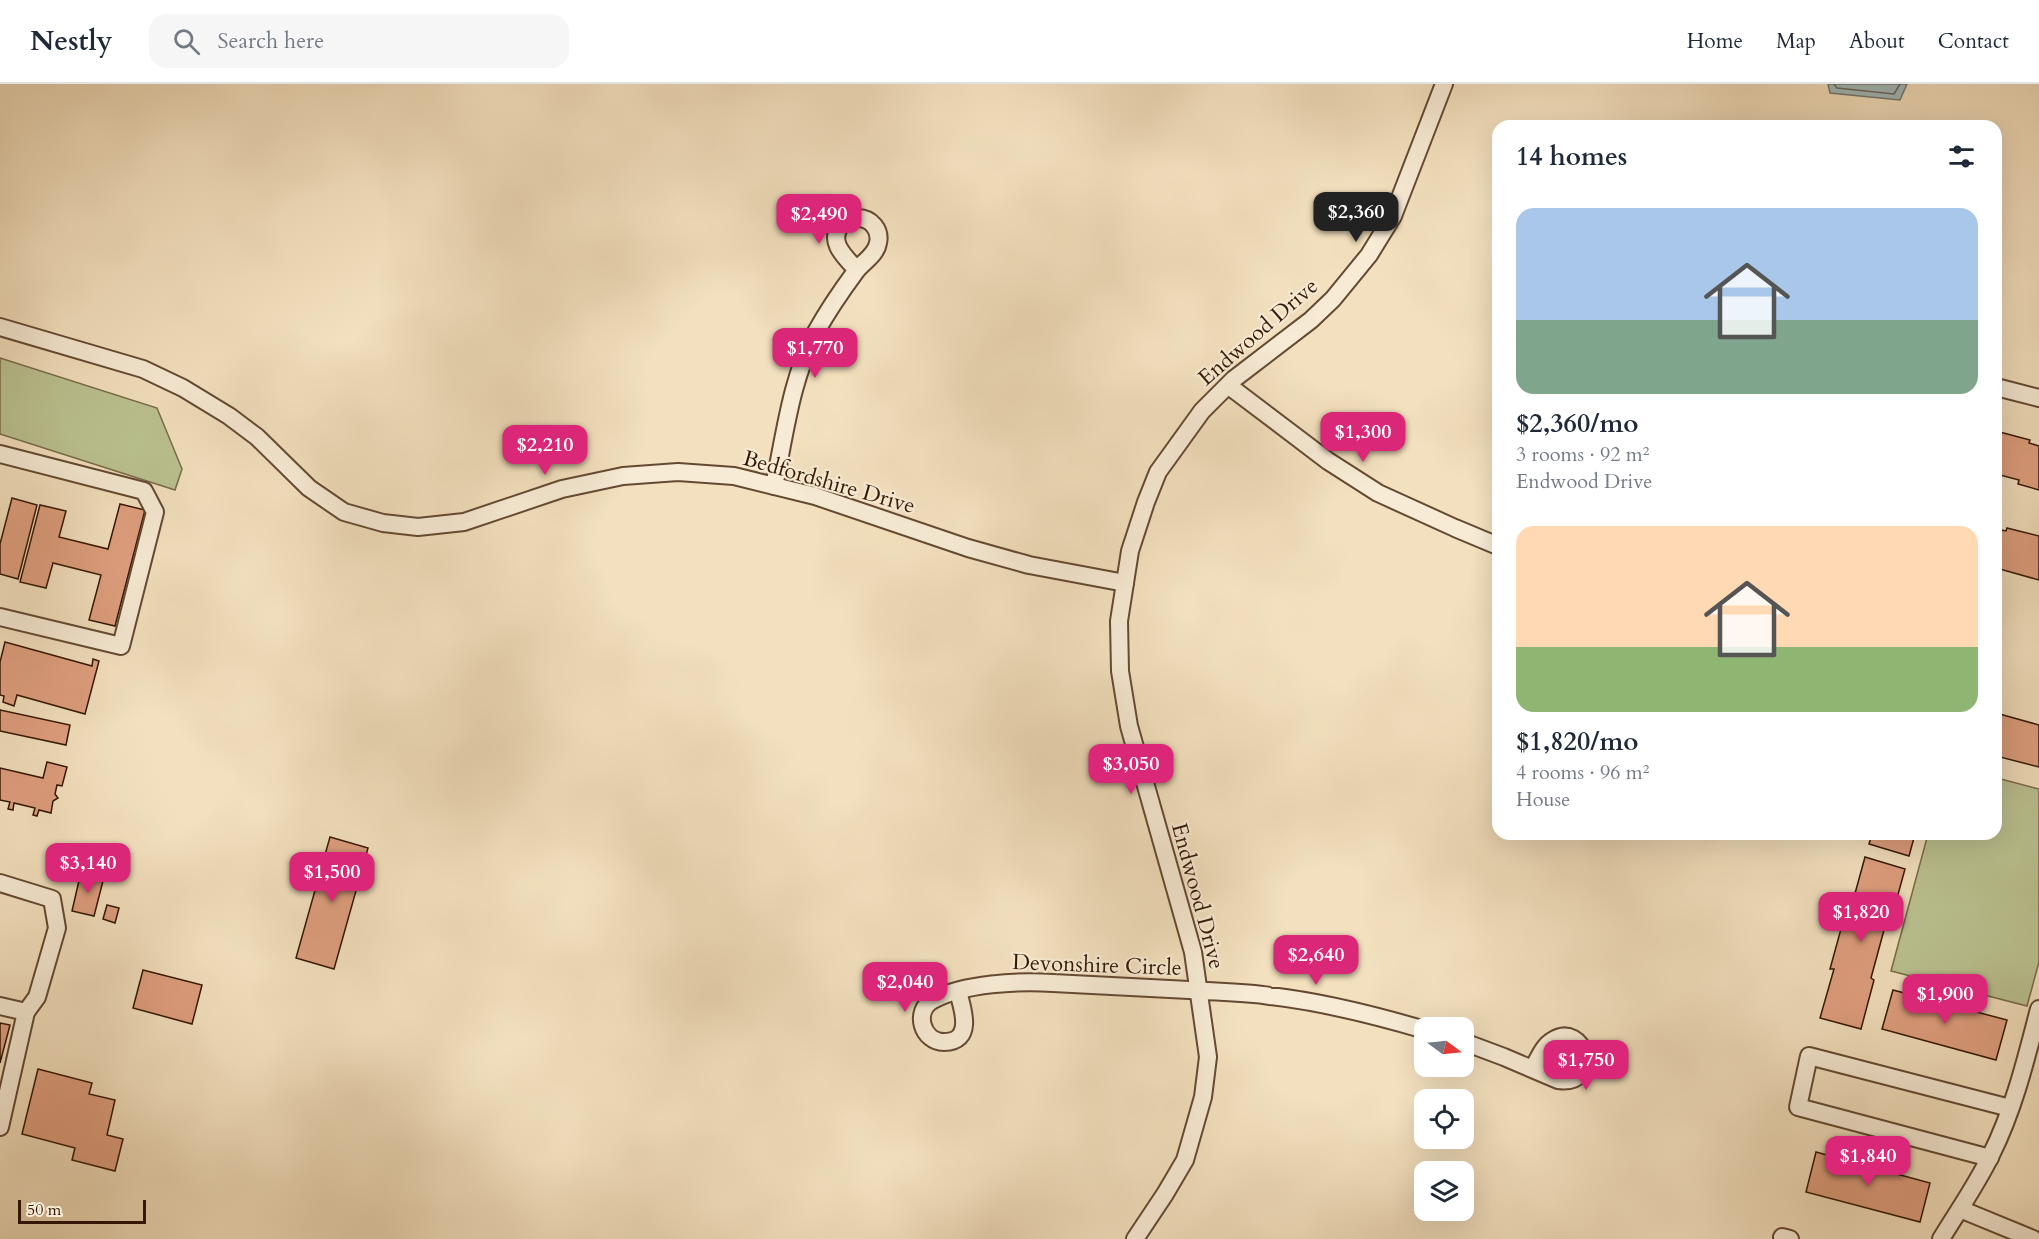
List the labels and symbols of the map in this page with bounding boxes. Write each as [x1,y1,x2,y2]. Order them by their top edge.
pin: $2,360 [1307,192,1405,243]
pin: $2,490 [770,194,868,245]
street label: Endwood Drive [1192,271,1324,393]
pin: $1,770 [766,328,864,379]
pin: $1,300 [1314,412,1412,463]
pin: $2,210 [496,425,594,476]
street label: Bedfordshire Drive [739,443,919,521]
pin: $3,050 [1082,744,1180,795]
street label: Endwood Drive [1164,820,1232,972]
pin: $3,140 [39,843,137,894]
pin: $1,500 [283,852,381,903]
pin: $1,820 [1812,892,1910,943]
pin: $2,640 [1267,935,1365,986]
street label: Devonshire Circle [1012,947,1182,983]
pin: $2,040 [856,962,954,1013]
pin: $1,900 [1896,974,1994,1025]
north arrow [1414,1017,1474,1077]
pin: $1,750 [1537,1040,1635,1091]
pin: $1,840 [1819,1136,1917,1187]
scale bar [18,1197,146,1224]

